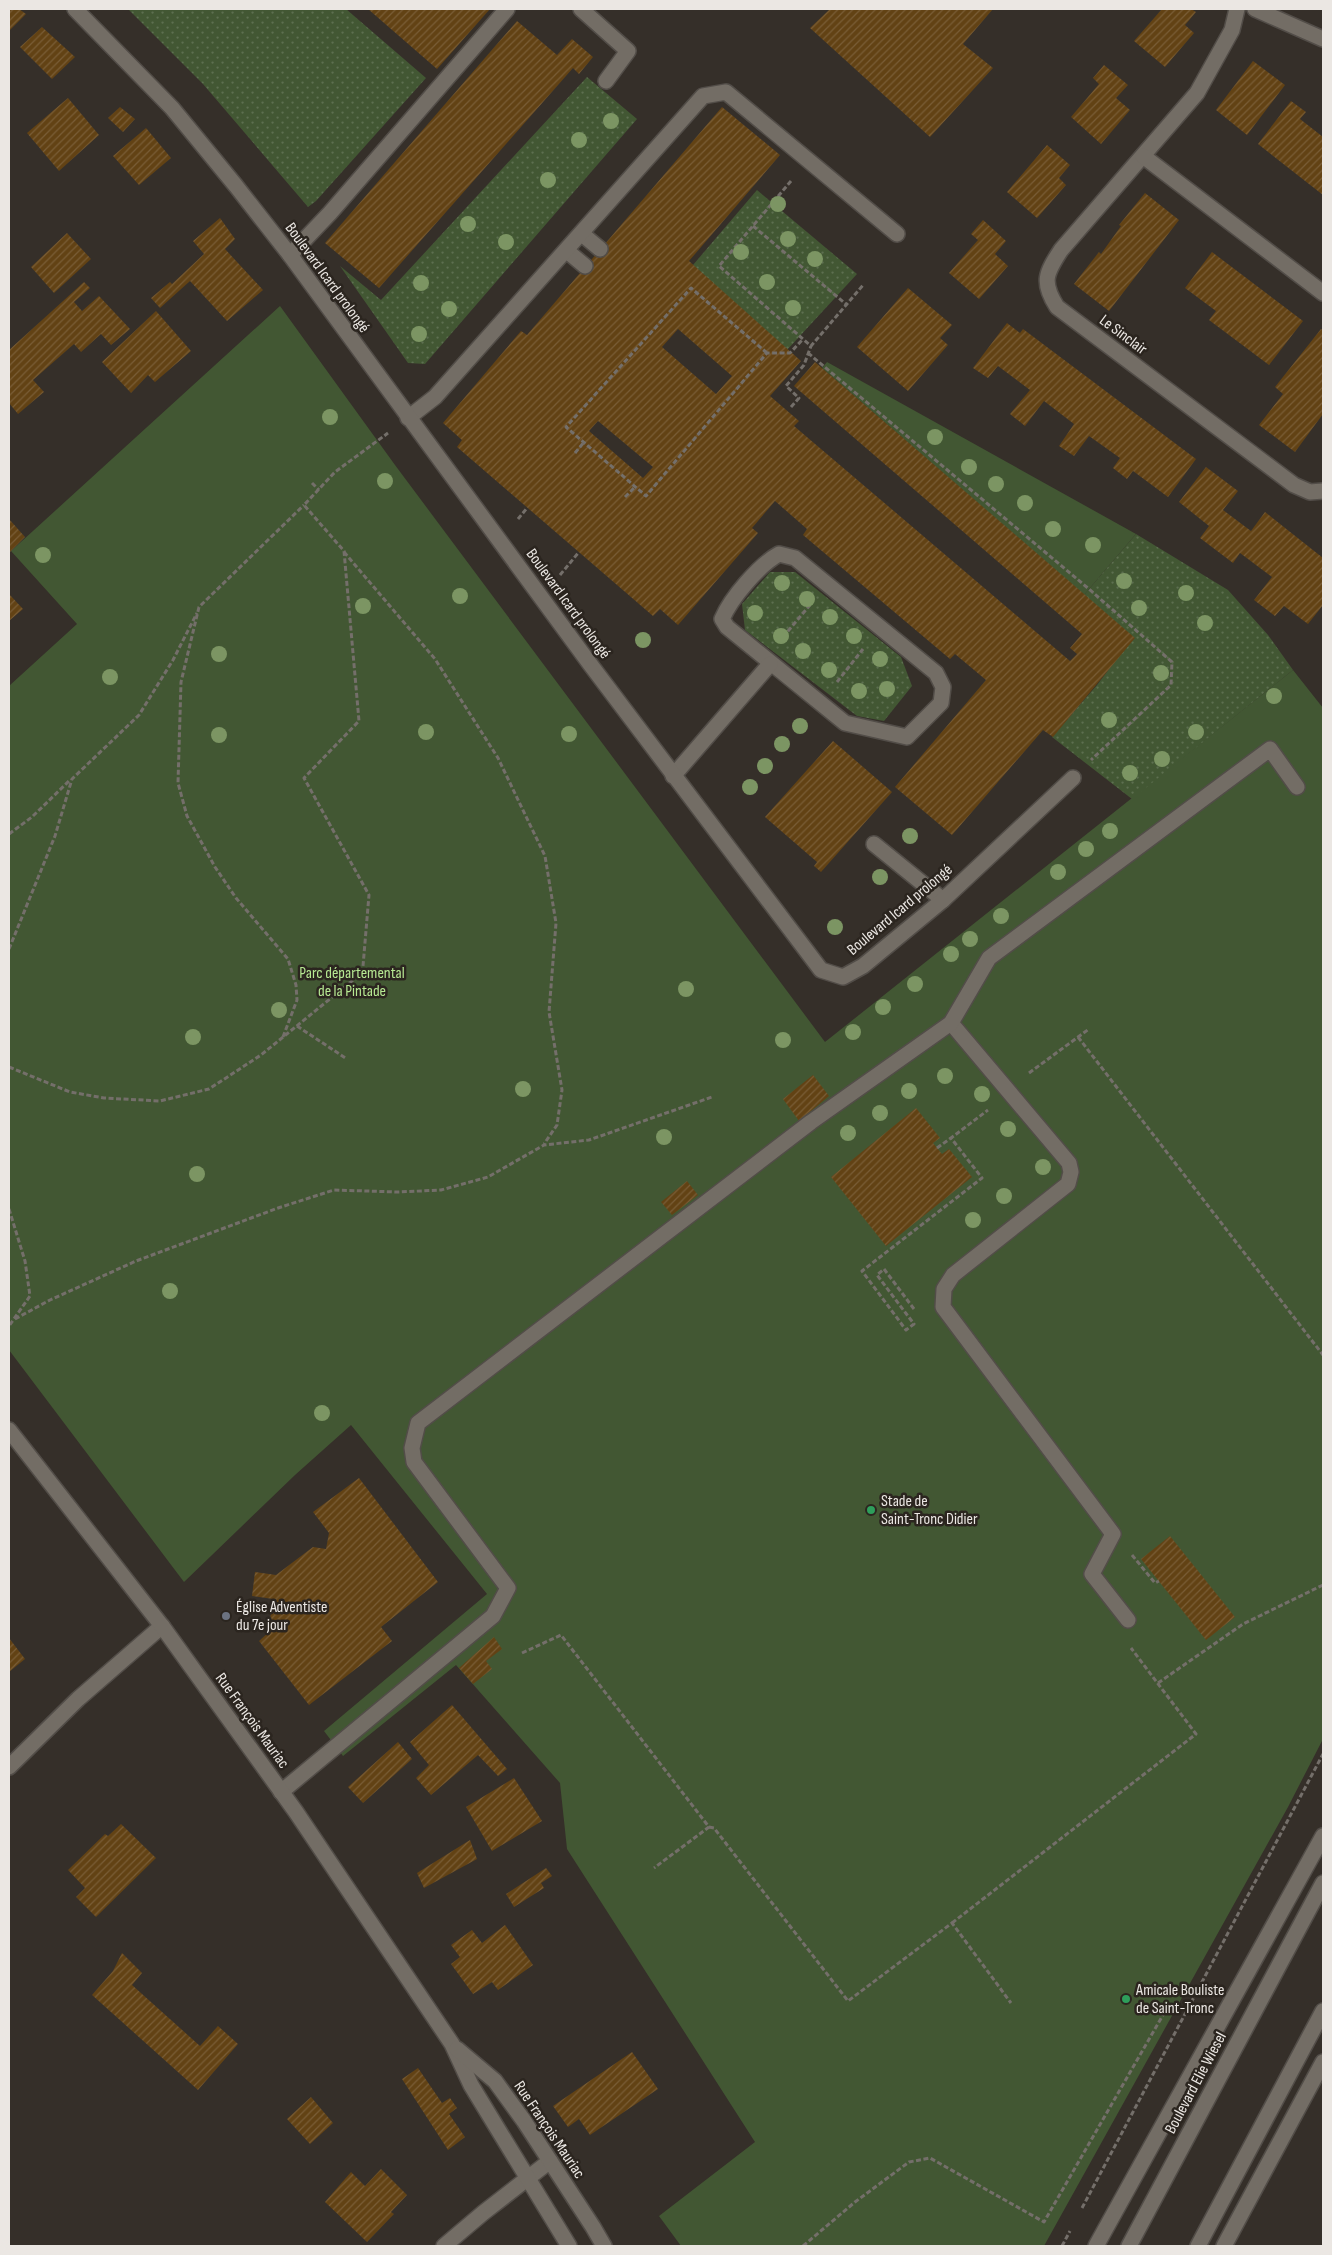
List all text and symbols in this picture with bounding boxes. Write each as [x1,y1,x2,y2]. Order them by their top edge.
street label: Boulevard Icard prolongé [281,219,373,337]
street label: Le Sinclair [1096,311,1151,359]
street label: Boulevard Icard prolongé [522,545,614,663]
street label: Boulevard Icard prolongé [844,860,956,960]
park label: Parc départemental de la Pintade [299,964,405,1001]
place label: Stade de Saint-Tronc Didier [881,1492,978,1529]
marker: Stade de Saint-Tronc Didier [865,1504,877,1516]
place label: Église Adventiste du 7e jour [236,1598,328,1635]
marker: Église Adventiste du 7e jour [220,1610,232,1622]
street label: Rue François Mauriac [211,1670,293,1772]
place label: Amicale Bouliste de Saint-Tronc [1135,1981,1224,2018]
marker: Amicale Bouliste de Saint-Tronc [1120,1993,1132,2005]
street label: Boulevard Elie Wiesel [1161,2029,1231,2137]
street label: Rue François Mauriac [509,2078,589,2182]

